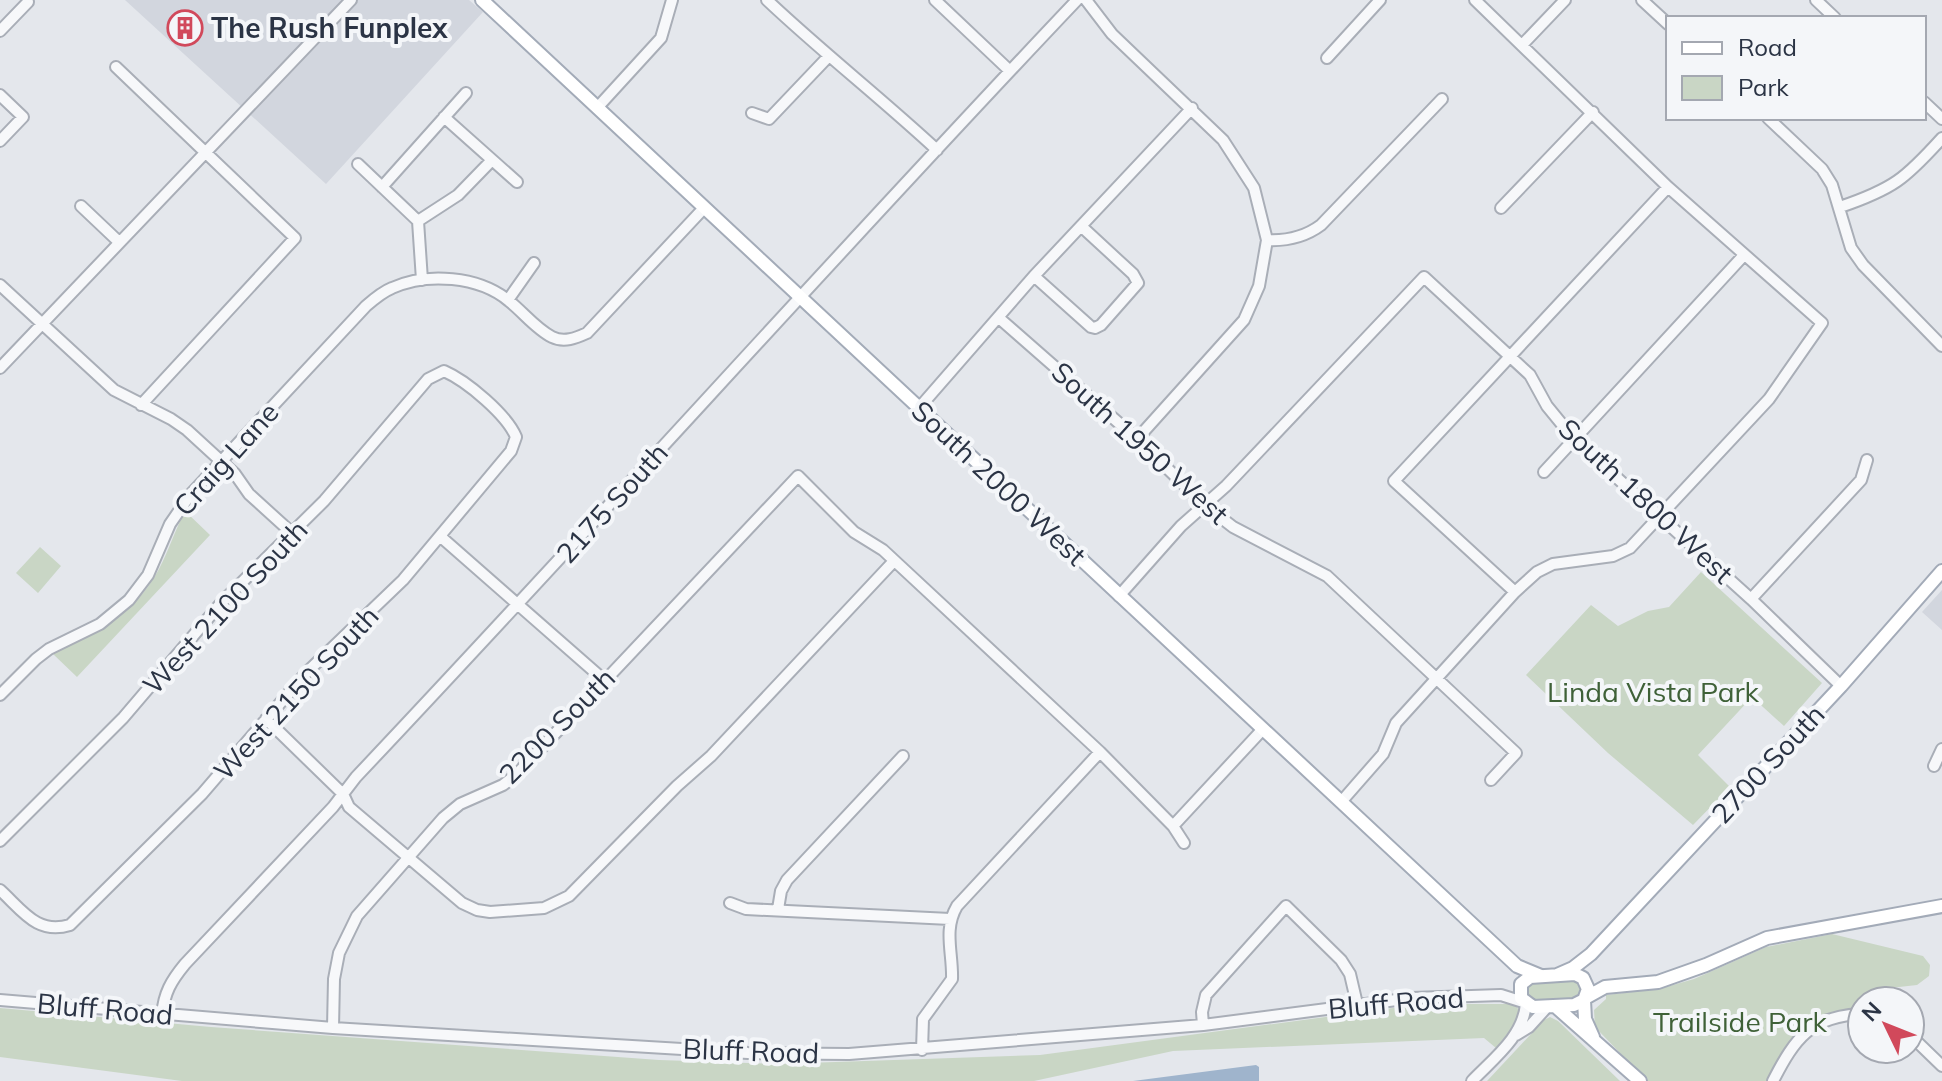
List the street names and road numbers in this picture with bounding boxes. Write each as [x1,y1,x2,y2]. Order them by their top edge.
street label: South 1950 West [1045,354,1236,531]
street label: South 2000 West [905,393,1094,573]
street label: Craig Lane [166,395,286,523]
street label: South 1800 West [1552,411,1741,591]
street label: 2175 South [548,435,675,570]
street label: West 2100 South [135,512,314,701]
street label: West 2150 South [206,598,385,787]
street label: 2200 South [491,660,622,791]
street label: 2700 South [1704,697,1832,831]
street label: Bluff Road [1327,979,1465,1026]
street label: Bluff Road [36,985,174,1032]
street label: Bluff Road [682,1031,820,1070]

